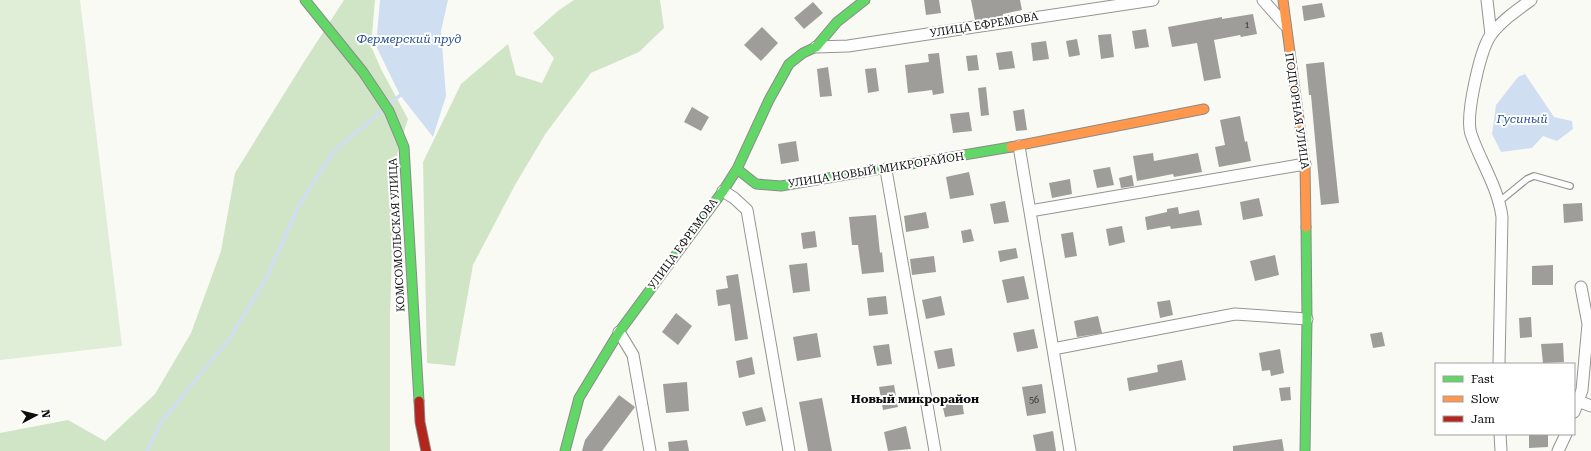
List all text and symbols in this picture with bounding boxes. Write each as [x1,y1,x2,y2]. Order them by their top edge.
street label: УЛИЦА ЕФРЕМОВА [929,10,1039,40]
house number: 1 [1244,20,1250,30]
water label: Фермерский пруд [357,32,461,46]
street label: ПОДГОРНАЯ УЛИЦА [1282,52,1312,170]
water label: Гусиный [1495,112,1548,126]
street label: УЛИЦА НОВЫЙ МИКРОРАЙОН [787,149,965,190]
street label: КОМСОМОЛЬСКАЯ УЛИЦА [386,157,408,312]
street label: УЛИЦА ЕФРЕМОВА [646,196,721,292]
legend [1435,363,1575,435]
text: Fast [1471,372,1495,386]
district label: Новый микрорайон [851,392,979,406]
text: Slow [1471,392,1499,406]
north arrow [16,395,56,435]
house number: 56 [1029,395,1039,405]
text: N [38,409,52,419]
text: Jam [1471,412,1495,426]

